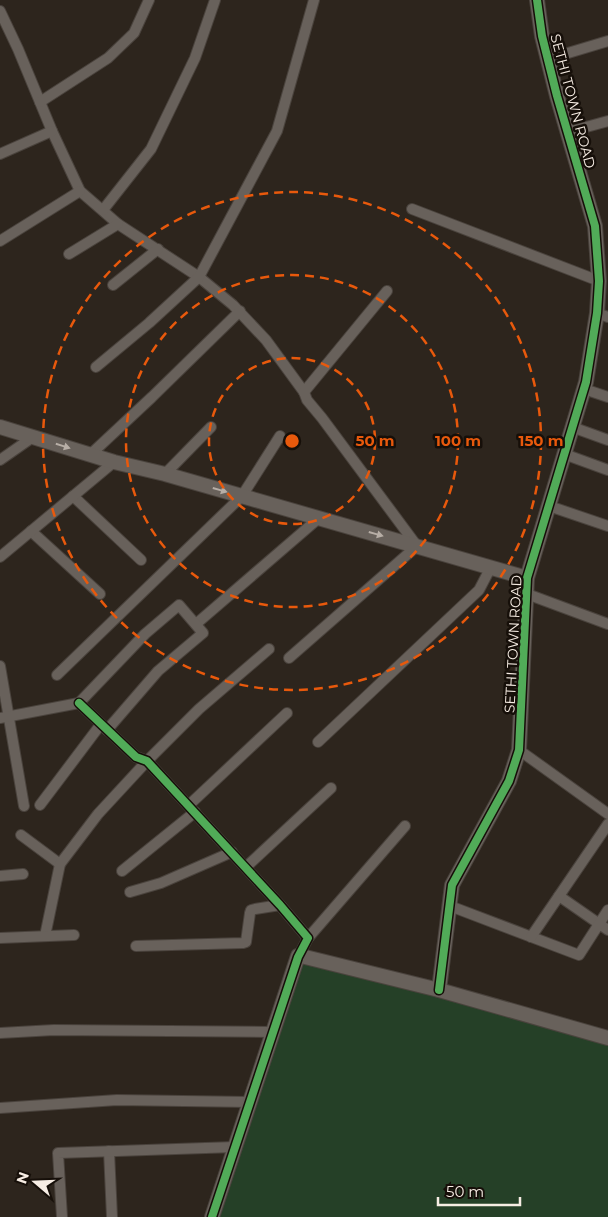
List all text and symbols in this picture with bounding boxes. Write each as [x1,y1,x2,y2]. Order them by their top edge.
street label: SETHI TOWN ROAD [546,32,600,170]
text: 50 m [355,431,395,450]
text: 100 m [435,431,481,450]
text: 150 m [519,431,563,450]
centre of rings [283,432,301,450]
one-way arrow [56,443,71,450]
one-way arrow [212,486,227,494]
one-way arrow [369,531,384,539]
street label: SETHI TOWN ROAD [500,574,526,714]
north arrow [10,1157,60,1207]
text: N [12,1169,33,1186]
scale bar [438,1174,520,1206]
text: 50 m [446,1182,484,1201]

